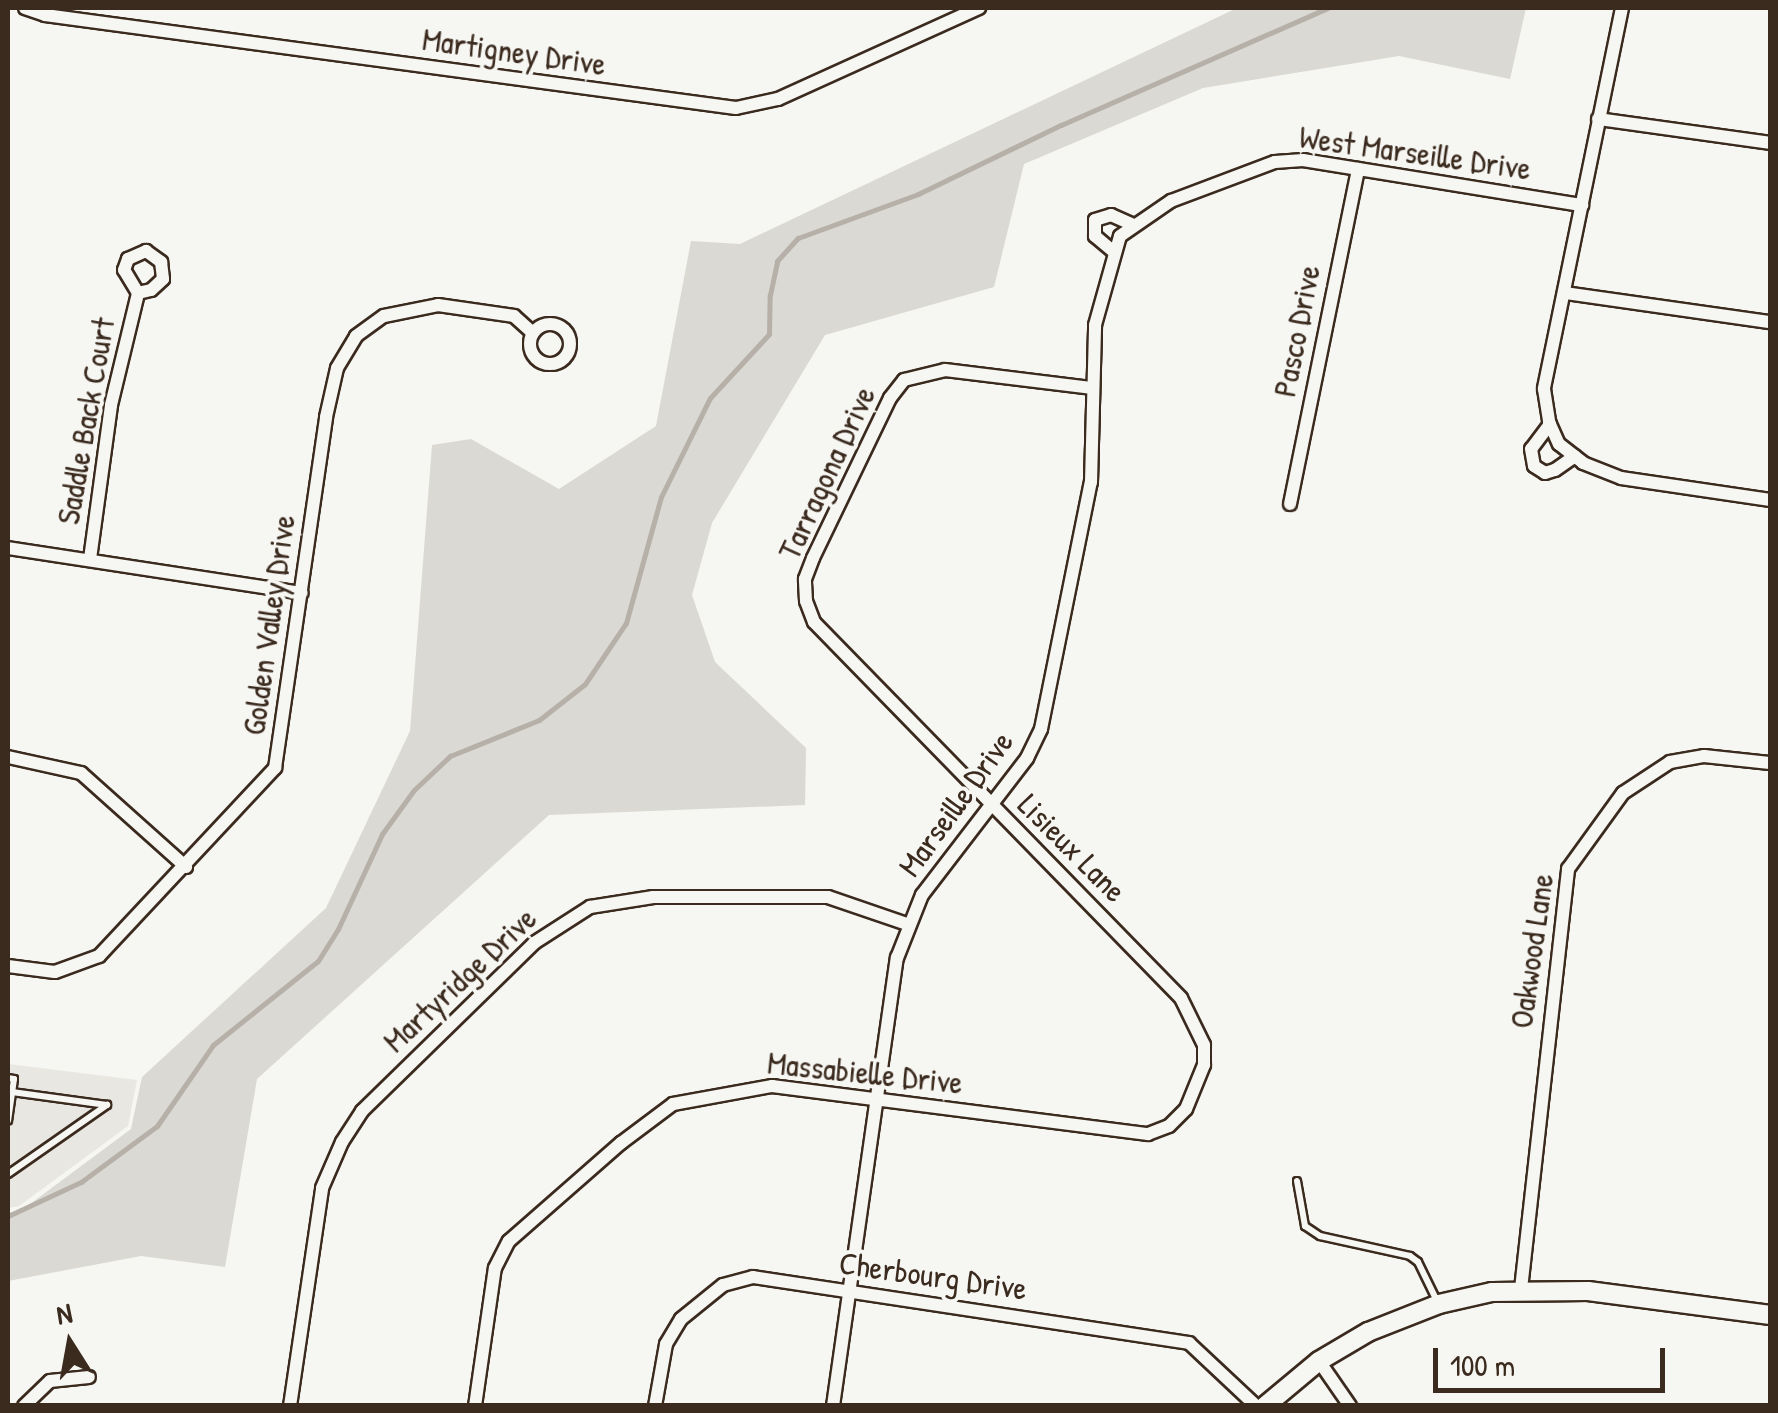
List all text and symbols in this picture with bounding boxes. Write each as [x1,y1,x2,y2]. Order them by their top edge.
street label: Martigney Drive [420,20,608,84]
street label: West Marseille Drive [1297,118,1533,188]
street label: Pasco Drive [1265,262,1329,400]
street label: Saddle Back Court [49,315,123,527]
street label: Tarragona Drive [770,380,884,566]
street label: Golden Valley Drive [235,512,303,738]
street label: Marseille Drive [890,724,1022,884]
street label: Lisieux Lane [1010,786,1134,910]
street label: Oakwood Lane [1502,871,1562,1031]
street label: Martyridge Drive [376,899,544,1061]
street label: Massabielle Drive [766,1044,964,1102]
street label: Cherbourg Drive [837,1244,1029,1308]
north arrow [20,1293,120,1393]
text: N [53,1293,75,1334]
scale bar [1438,1328,1670,1390]
text: 100 m [1450,1345,1515,1385]

